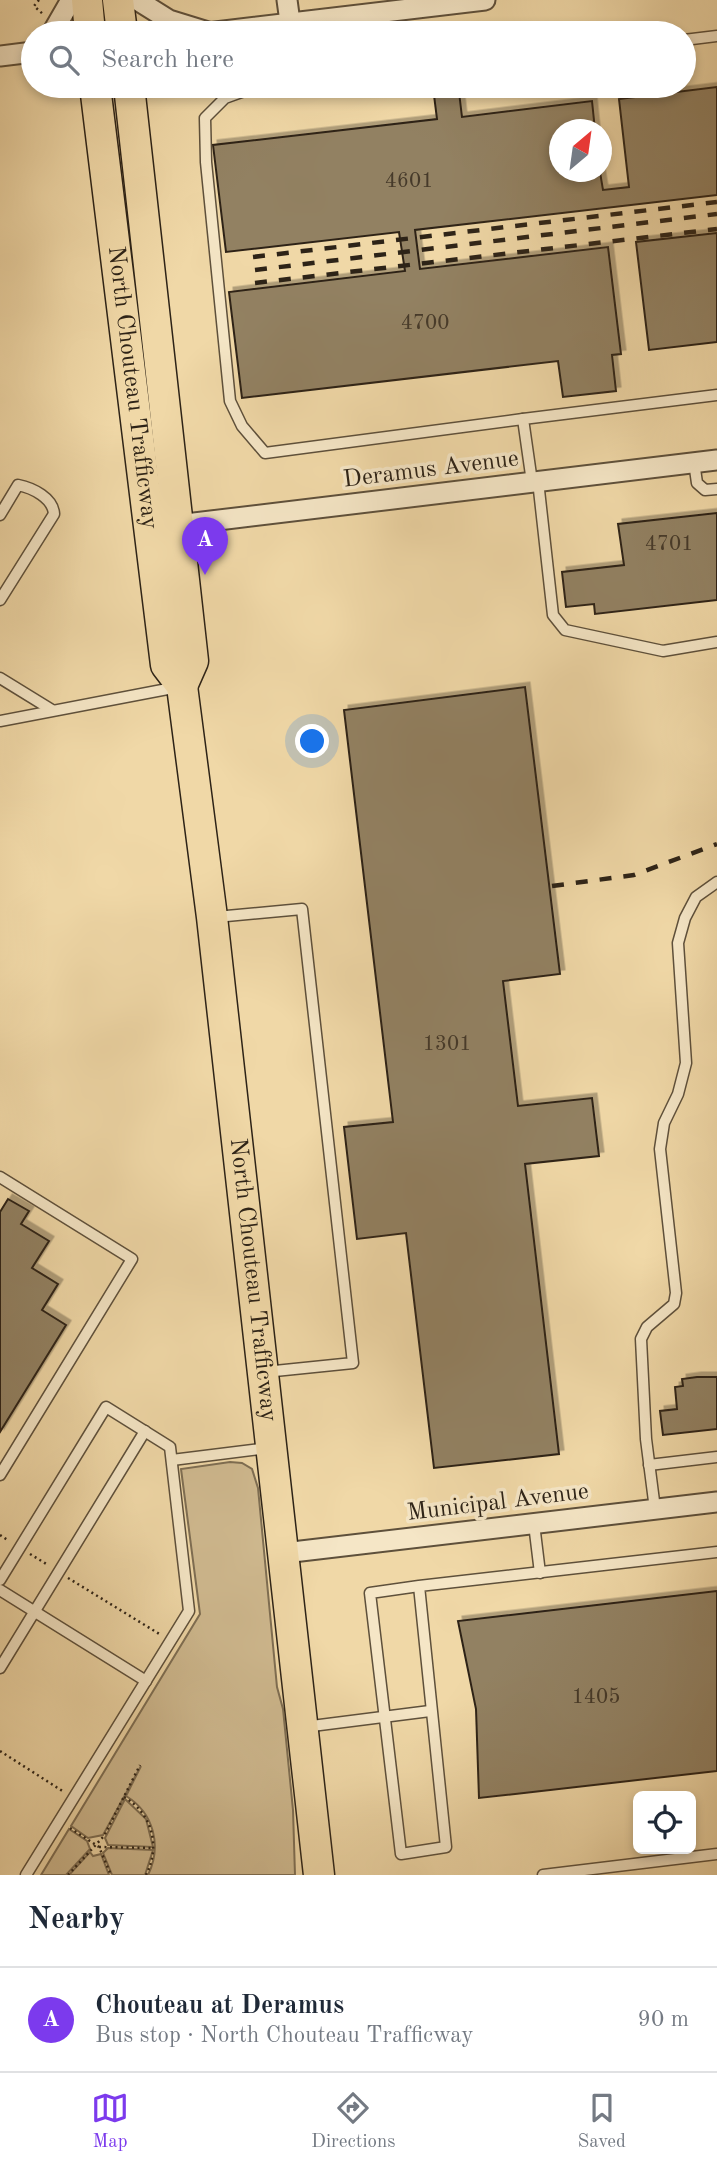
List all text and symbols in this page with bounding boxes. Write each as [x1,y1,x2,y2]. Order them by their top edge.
search box [21,21,696,98]
icon: search [45,41,83,79]
text: Search here [101,47,234,73]
north arrow [549,119,612,182]
house number: 4601 [385,171,433,192]
street label: North Chouteau Trafficway [103,245,161,531]
house number: 4700 [401,313,449,334]
street label: Deramus Avenue [342,447,520,493]
pin: A [182,517,228,575]
house number: 4701 [645,534,693,555]
your location [295,724,329,758]
house number: 1301 [423,1034,471,1055]
street label: North Chouteau Trafficway [225,1137,280,1423]
street label: Municipal Avenue [406,1480,590,1526]
house number: 1405 [572,1687,620,1708]
map controls [633,1791,696,1854]
button: locate [633,1791,696,1854]
text: Nearby [28,1905,125,1935]
text: Chouteau at Deramus [95,1993,344,2019]
text: A [42,2008,60,2031]
text: 90 m [638,2008,689,2031]
text: Bus stop · North Chouteau Trafficway [95,2024,473,2047]
tab: Map [91,2089,129,2154]
tab: Directions [311,2089,396,2154]
tab: Saved [578,2089,626,2154]

